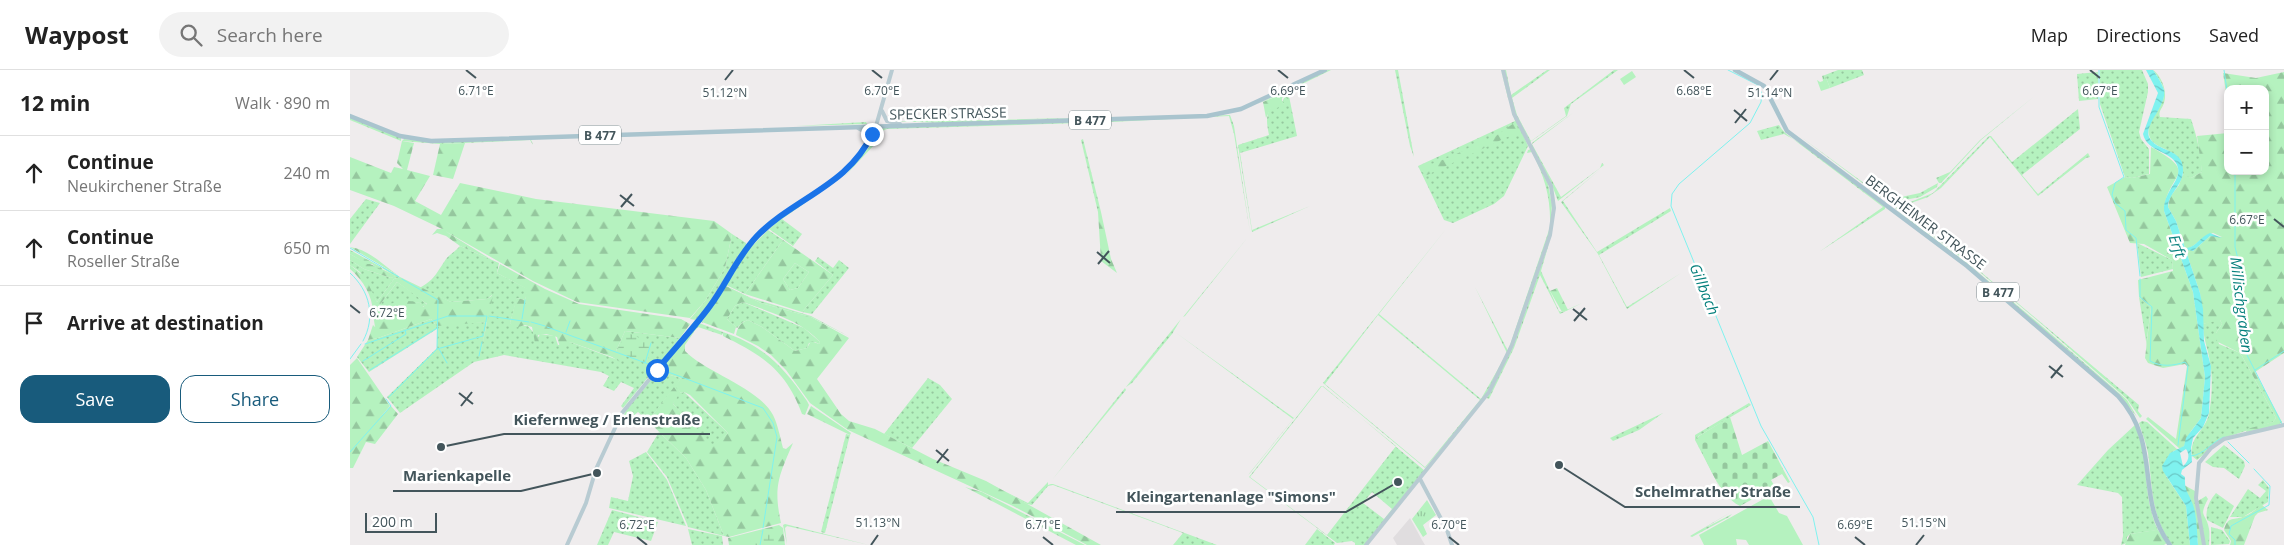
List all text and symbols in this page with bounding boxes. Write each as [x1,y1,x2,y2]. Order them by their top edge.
search box [159,12,509,57]
text: Waypost [25,18,129,51]
icon: search [177,21,205,49]
text: Search here [217,22,323,48]
text: Map [2031,23,2068,47]
text: Directions [2096,23,2181,47]
text: Saved [2209,23,2259,47]
text: 6.71°E [458,82,494,99]
text: 6.70°E [864,82,900,99]
text: 6.69°E [1270,82,1306,99]
text: 6.68°E [1676,82,1712,99]
text: 6.67°E [2082,82,2118,99]
text: 51.12°N [703,84,747,101]
text: 51.14°N [1748,84,1792,101]
map controls [2224,85,2269,175]
button: + [2224,85,2269,130]
text: 12 min [20,89,90,117]
text: Walk · 890 m [235,92,330,114]
street label: SPECKER STRASSE [889,102,1007,124]
road number: B 477 [1069,110,1111,130]
route end [861,123,884,146]
road number: B 477 [579,126,621,144]
button: − [2224,130,2269,175]
text: Continue [67,149,154,175]
icon: ahead [20,159,48,187]
text: 240 m [284,162,330,184]
street label: BERGHEIMER STRASSE [1862,170,1990,274]
text: Neukirchener Straße [67,175,222,197]
text: 6.67°E [2229,211,2265,228]
text: Continue [67,224,154,250]
water label: Erft [2165,232,2192,261]
icon: ahead [20,234,48,262]
text: 650 m [284,237,330,259]
text: Roseller Straße [67,250,180,272]
water label: Millischgraben [2226,256,2258,354]
water label: Gillbach [1686,260,1724,318]
road number: B 477 [1977,282,2019,302]
text: 6.72°E [369,304,405,321]
icon: arrive [20,309,48,337]
text: Arrive at destination [67,310,264,336]
route start [646,359,669,382]
button: Save [20,375,170,423]
button: Share [180,375,330,423]
callout: Kiefernweg / Erlenstraße [504,404,710,434]
text: Kiefernweg / Erlenstraße [514,409,701,429]
callout: Marienkapelle [393,461,521,491]
text: Marienkapelle [403,465,511,485]
callout: Schelmrather Straße [1625,477,1800,507]
text: Schelmrather Straße [1635,481,1791,501]
callout: Kleingartenanlage "Simons" [1116,482,1346,512]
text: Kleingartenanlage "Simons" [1126,486,1336,506]
scale bar [365,510,438,533]
text: 200 m [372,512,413,531]
text: 51.13°N [856,514,900,531]
text: 51.15°N [1902,514,1946,531]
text: 6.72°E [619,516,655,533]
text: 6.71°E [1025,516,1061,533]
text: 6.70°E [1431,516,1467,533]
text: 6.69°E [1837,516,1873,533]

